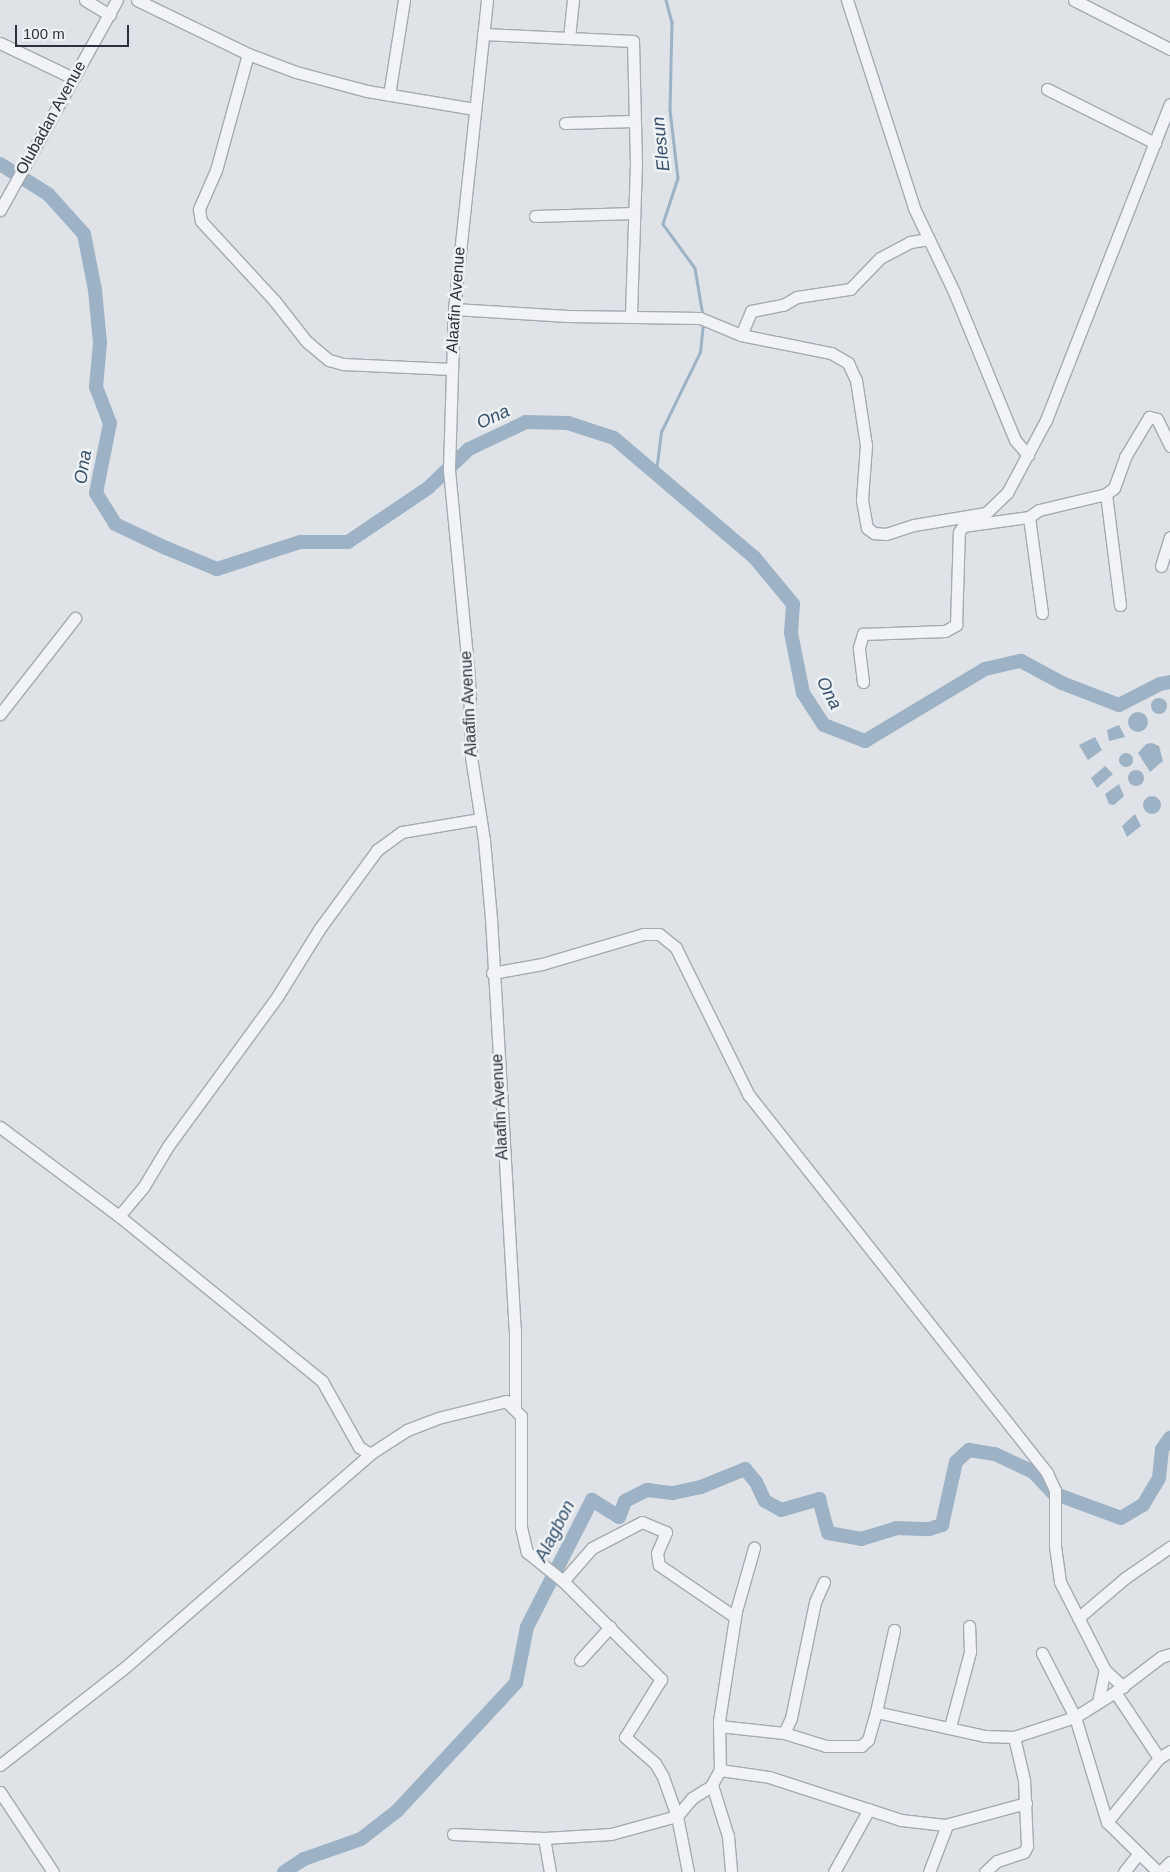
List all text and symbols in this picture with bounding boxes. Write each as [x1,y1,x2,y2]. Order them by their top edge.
scale bar [18,15,131,47]
text: 100 m [23,25,65,42]
street label: Olubadan Avenue [12,57,90,179]
water label: Elesun [647,116,675,172]
street label: Alaafin Avenue [443,246,469,354]
water label: Ona [473,400,513,434]
water label: Ona [70,449,96,485]
street label: Alaafin Avenue [457,650,481,758]
water label: Ona [812,673,846,713]
street label: Alaafin Avenue [488,1053,512,1161]
water label: Alagbon [530,1497,580,1565]

